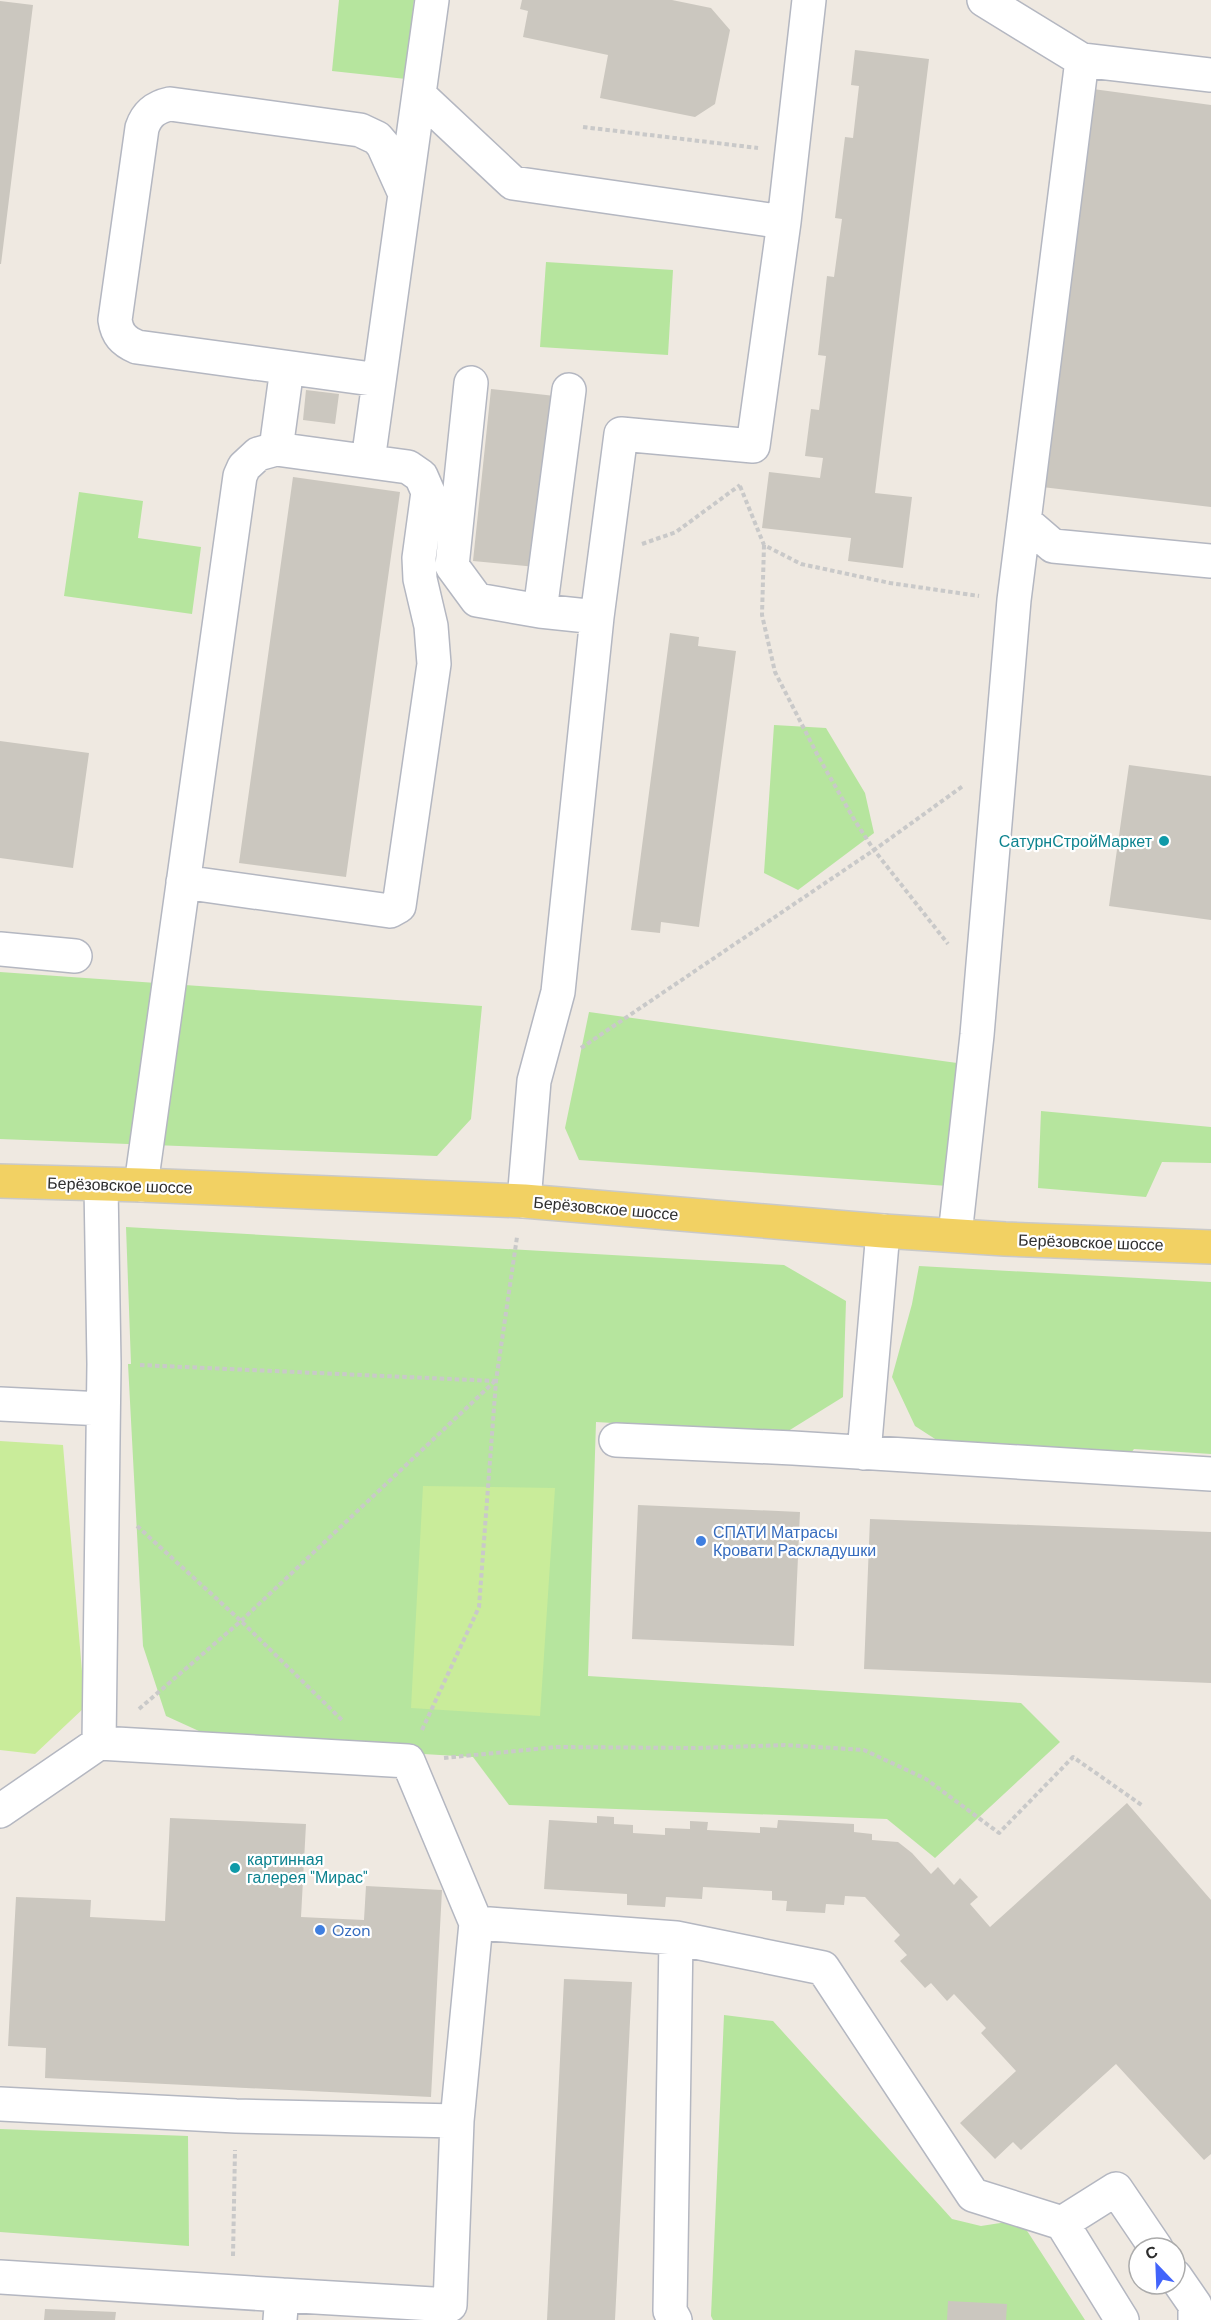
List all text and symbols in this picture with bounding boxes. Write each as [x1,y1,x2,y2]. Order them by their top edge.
place label: СатурнСтройМаркет [999,831,1153,852]
marker: СатурнСтройМаркет [1157,834,1171,848]
street label: Берёзовское шоссе [47,1172,193,1199]
street label: Берёзовское шоссе [533,1192,679,1225]
street label: Берёзовское шоссе [1018,1229,1164,1256]
place label: СПАТИ Матрасы Кровати Раскладушки [713,1522,876,1561]
marker: СПАТИ Матрасы Кровати Раскладушки [694,1534,708,1548]
place label: картинная галерея "Мирас" [247,1849,368,1888]
marker: картинная галерея "Мирас" [228,1861,242,1875]
place label: Ozon [332,1920,370,1941]
marker: Ozon [313,1923,327,1937]
north arrow [1127,2236,1187,2296]
text: С [1142,2241,1161,2265]

